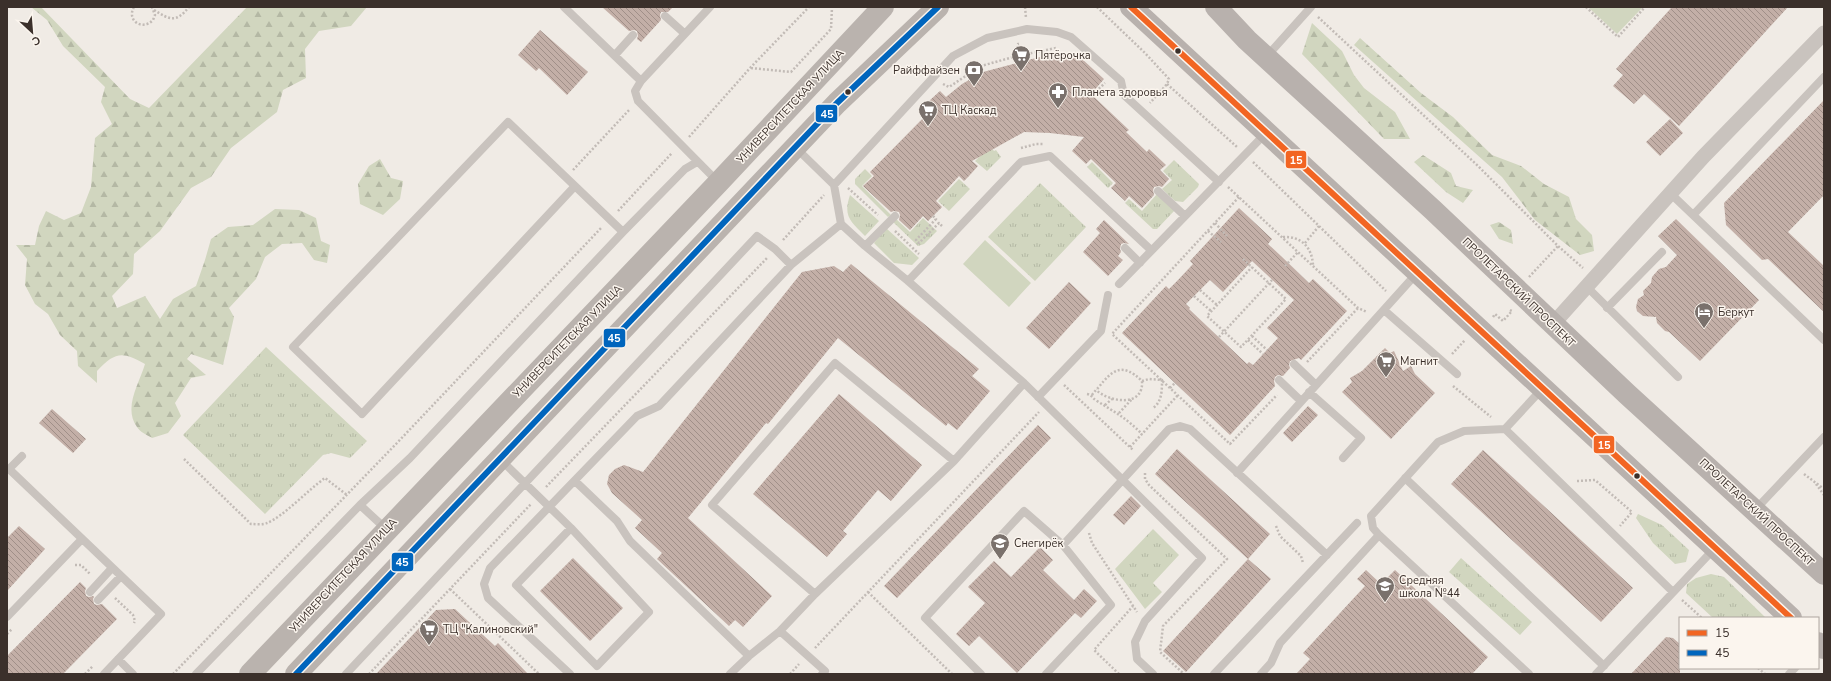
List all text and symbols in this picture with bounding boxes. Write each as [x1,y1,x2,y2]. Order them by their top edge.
north arrow [12,12,52,52]
text: С [29,32,43,49]
supermarket icon: Пятёрочка [1010,44,1032,72]
street label: УНИВЕРСИТЕТСКАЯ УЛИЦА [733,46,847,168]
unlabelled marker [1173,46,1183,56]
place label: Пятёрочка [1035,48,1091,63]
bank icon: Райффайзен [963,59,985,87]
place label: Райффайзен [893,63,960,78]
pharmacy icon: Планета здоровья [1047,81,1069,109]
place label: Планета здоровья [1072,85,1168,100]
unlabelled marker [843,87,853,97]
supermarket icon: ТЦ Каскад [917,99,939,127]
place label: ТЦ Каскад [942,103,997,118]
line badge: 45 [815,104,838,123]
text: 45 [820,107,834,122]
line badge: 15 [1285,150,1307,169]
text: 15 [1289,153,1303,168]
street label: ПРОЛЕТАРСКИЙ ПРОСПЕКТ [1459,234,1579,351]
street label: УНИВЕРСИТЕТСКАЯ УЛИЦА [509,282,625,402]
hotel icon: Беркут [1693,301,1715,329]
place label: Беркут [1718,305,1754,320]
line badge: 45 [603,328,626,348]
text: 45 [607,331,621,346]
supermarket icon: Магнит [1375,350,1397,378]
place label: Магнит [1400,354,1438,369]
line badge: 15 [1593,435,1615,454]
text: 15 [1597,438,1611,453]
street label: ПРОЛЕТАРСКИЙ ПРОСПЕКТ [1696,455,1817,570]
unlabelled marker [1632,471,1642,481]
street label: УНИВЕРСИТЕТСКАЯ УЛИЦА [286,515,400,637]
school or university icon: Снегирёк [989,532,1011,560]
place label: Снегирёк [1014,536,1064,551]
line badge: 45 [391,552,414,572]
text: 45 [395,555,409,570]
place label: Средняя школа №44 [1399,573,1460,601]
school or university icon: Средняя школа №44 [1374,575,1396,603]
legend [1679,617,1819,669]
supermarket icon: ТЦ "Калиновский" [418,618,440,646]
place label: ТЦ "Калиновский" [443,622,538,637]
text: 15 [1715,625,1729,641]
text: 45 [1715,645,1729,661]

